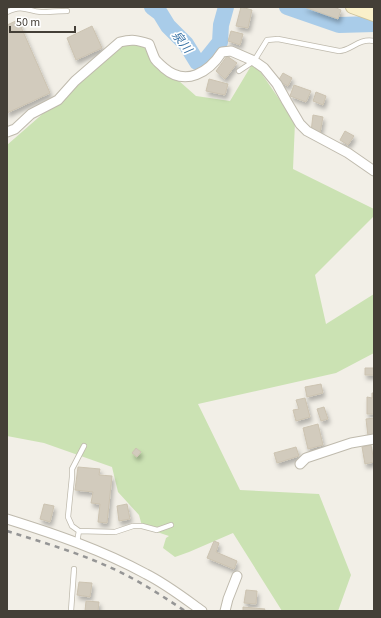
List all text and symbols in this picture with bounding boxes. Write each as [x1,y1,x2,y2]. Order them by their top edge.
scale bar [10,8,75,34]
text: 50 m [16,14,40,31]
water label: 泉川 [168,28,197,59]

